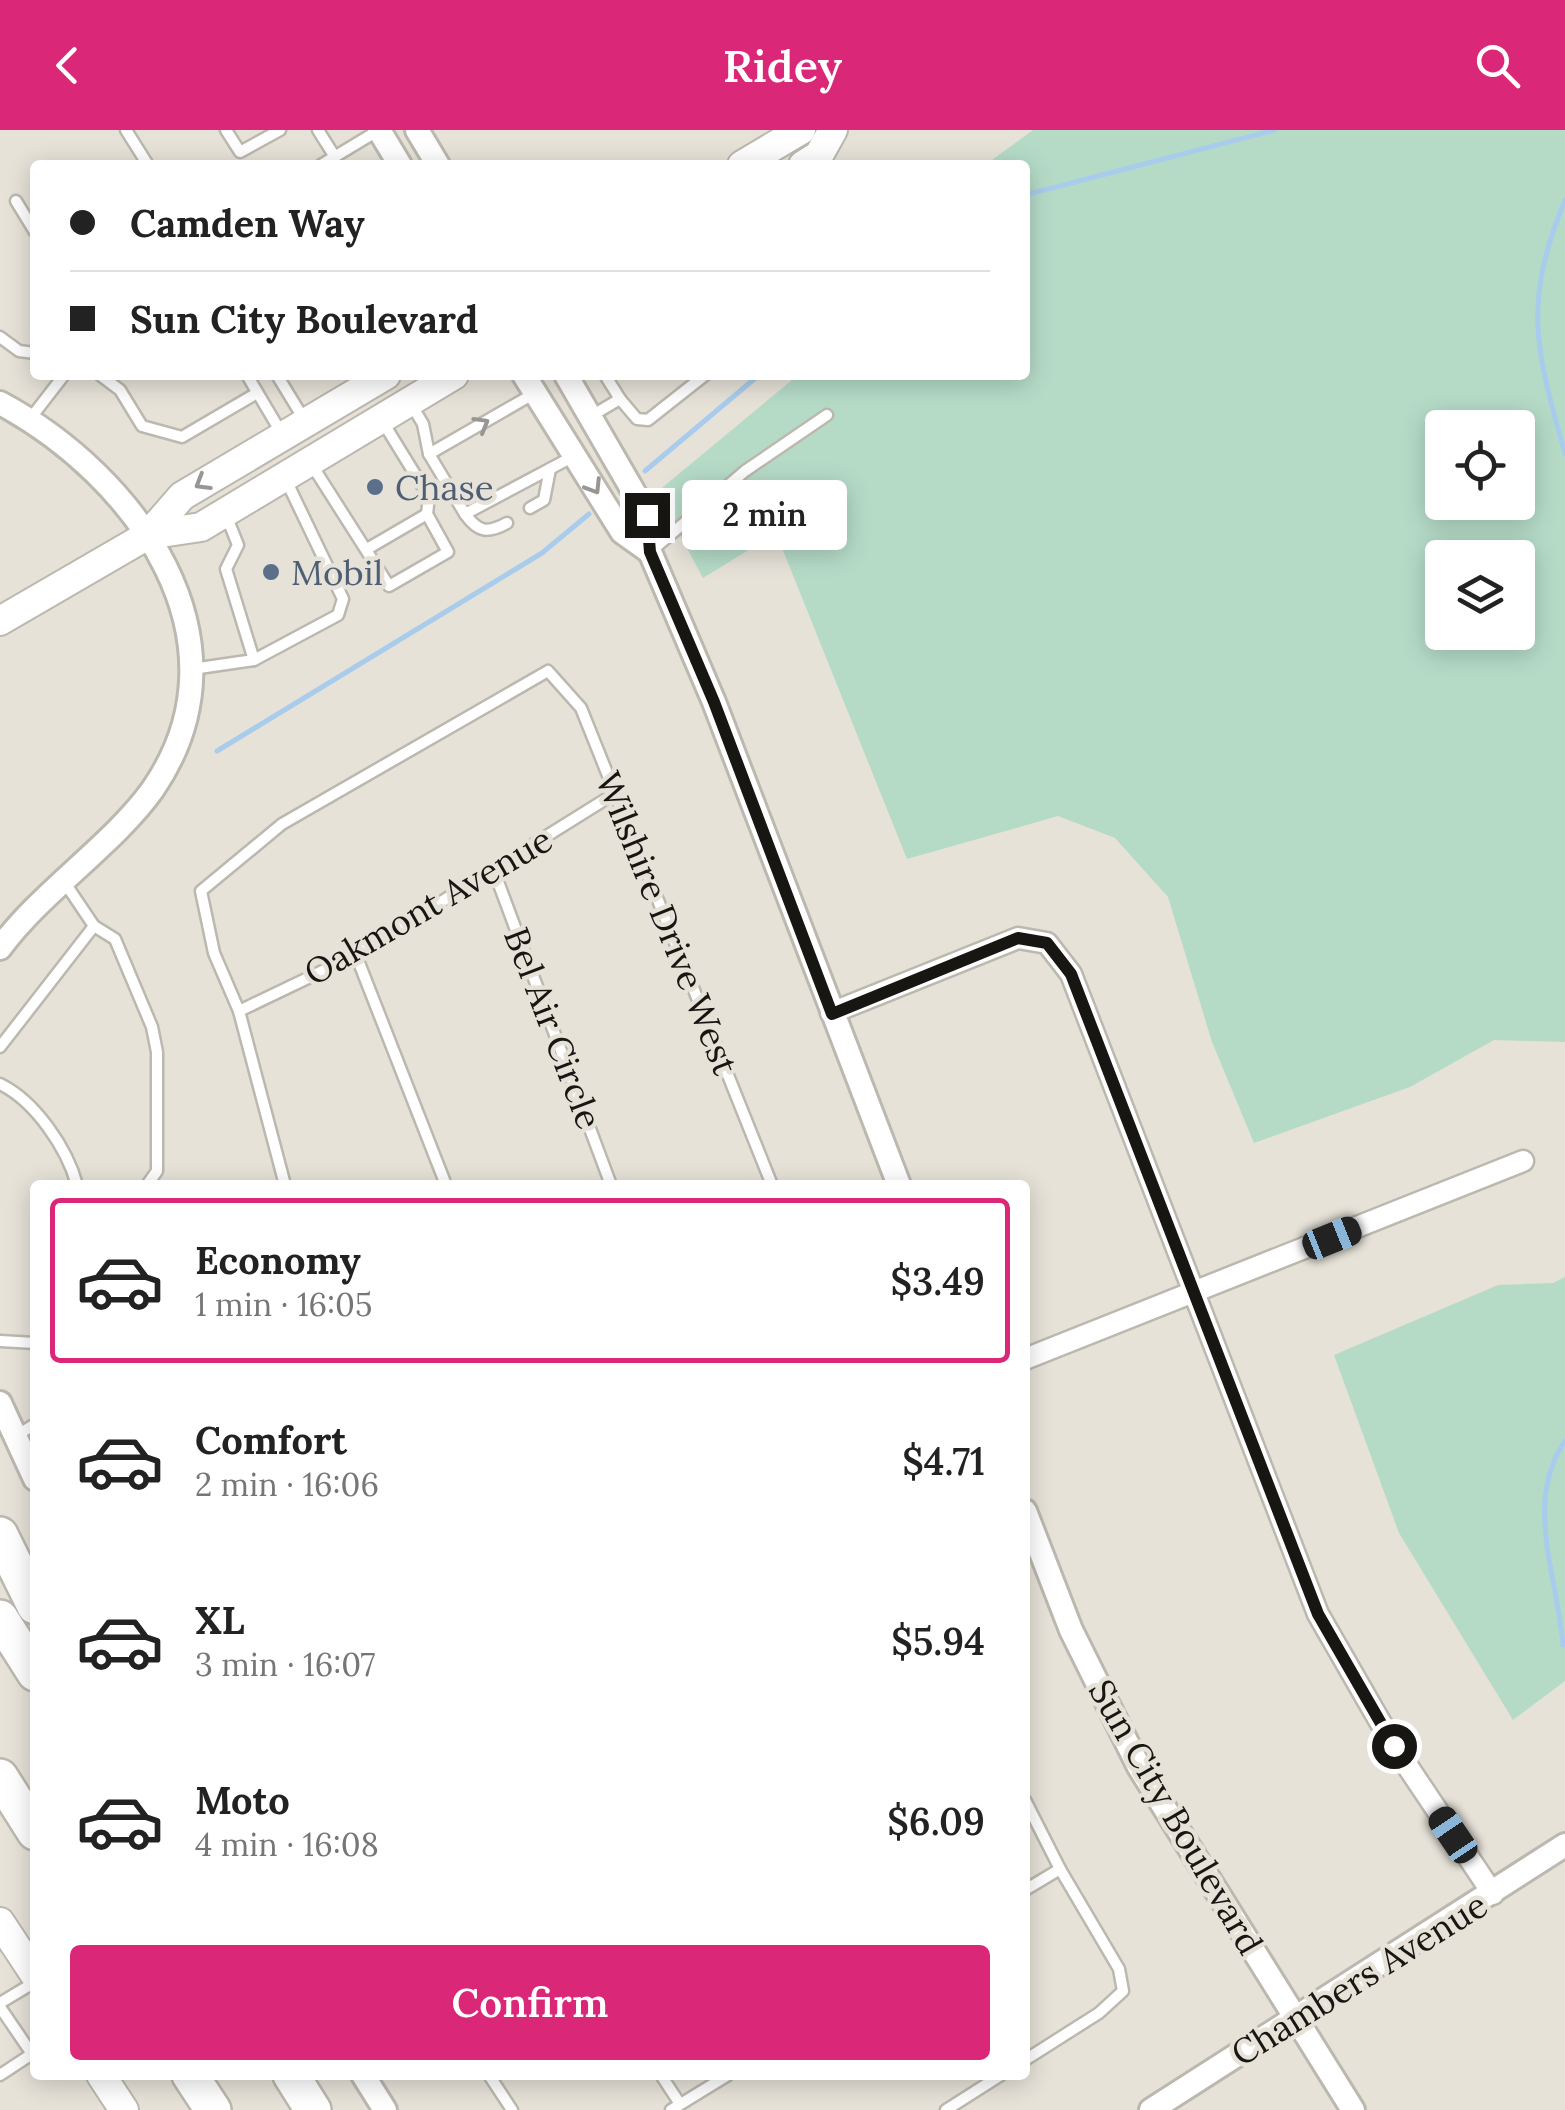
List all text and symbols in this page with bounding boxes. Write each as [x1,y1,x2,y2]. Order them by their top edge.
text: Ridey [723,37,842,94]
icon: back [40,38,95,93]
icon: search [1470,38,1525,93]
text: Camden Way [130,199,365,247]
text: Sun City Boulevard [130,295,478,343]
map controls [1425,410,1535,650]
button: locate [1425,410,1535,520]
one-way arrow [471,416,489,436]
place label: Chase [395,465,494,510]
one-way arrow [195,471,213,490]
marker: Chase [364,476,386,498]
one-way arrow [582,477,601,495]
callout: 2 min [682,480,847,550]
route end [625,493,670,538]
text: 2 min [722,494,807,535]
button: layers [1425,540,1535,650]
place label: Mobil [291,550,383,595]
marker: Mobil [260,561,282,583]
street label: Wilshire Drive West [586,765,748,1081]
street label: Oakmont Avenue [296,817,560,995]
street label: Bel Air Circle [494,921,612,1135]
car [1299,1213,1365,1263]
icon: car [75,1236,165,1326]
text: Economy [195,1236,361,1284]
text: $3.49 [891,1257,985,1305]
text: 1 min · 16:05 [195,1284,372,1325]
icon: car [75,1416,165,1506]
text: Comfort [195,1416,347,1464]
text: $4.71 [902,1437,985,1485]
text: 2 min · 16:06 [195,1464,379,1505]
icon: car [75,1596,165,1686]
text: XL [195,1596,245,1644]
text: $5.94 [891,1617,985,1665]
text: 3 min · 16:07 [195,1644,375,1685]
street label: Sun City Boulevard [1079,1672,1273,1962]
route start [1372,1724,1417,1769]
icon: car [75,1776,165,1866]
text: Moto [195,1776,290,1824]
text: $6.09 [887,1797,985,1845]
car [1424,1802,1482,1868]
text: 4 min · 16:08 [195,1824,379,1865]
street label: Chambers Avenue [1223,1882,1495,2076]
button: Confirm [70,1945,990,2060]

